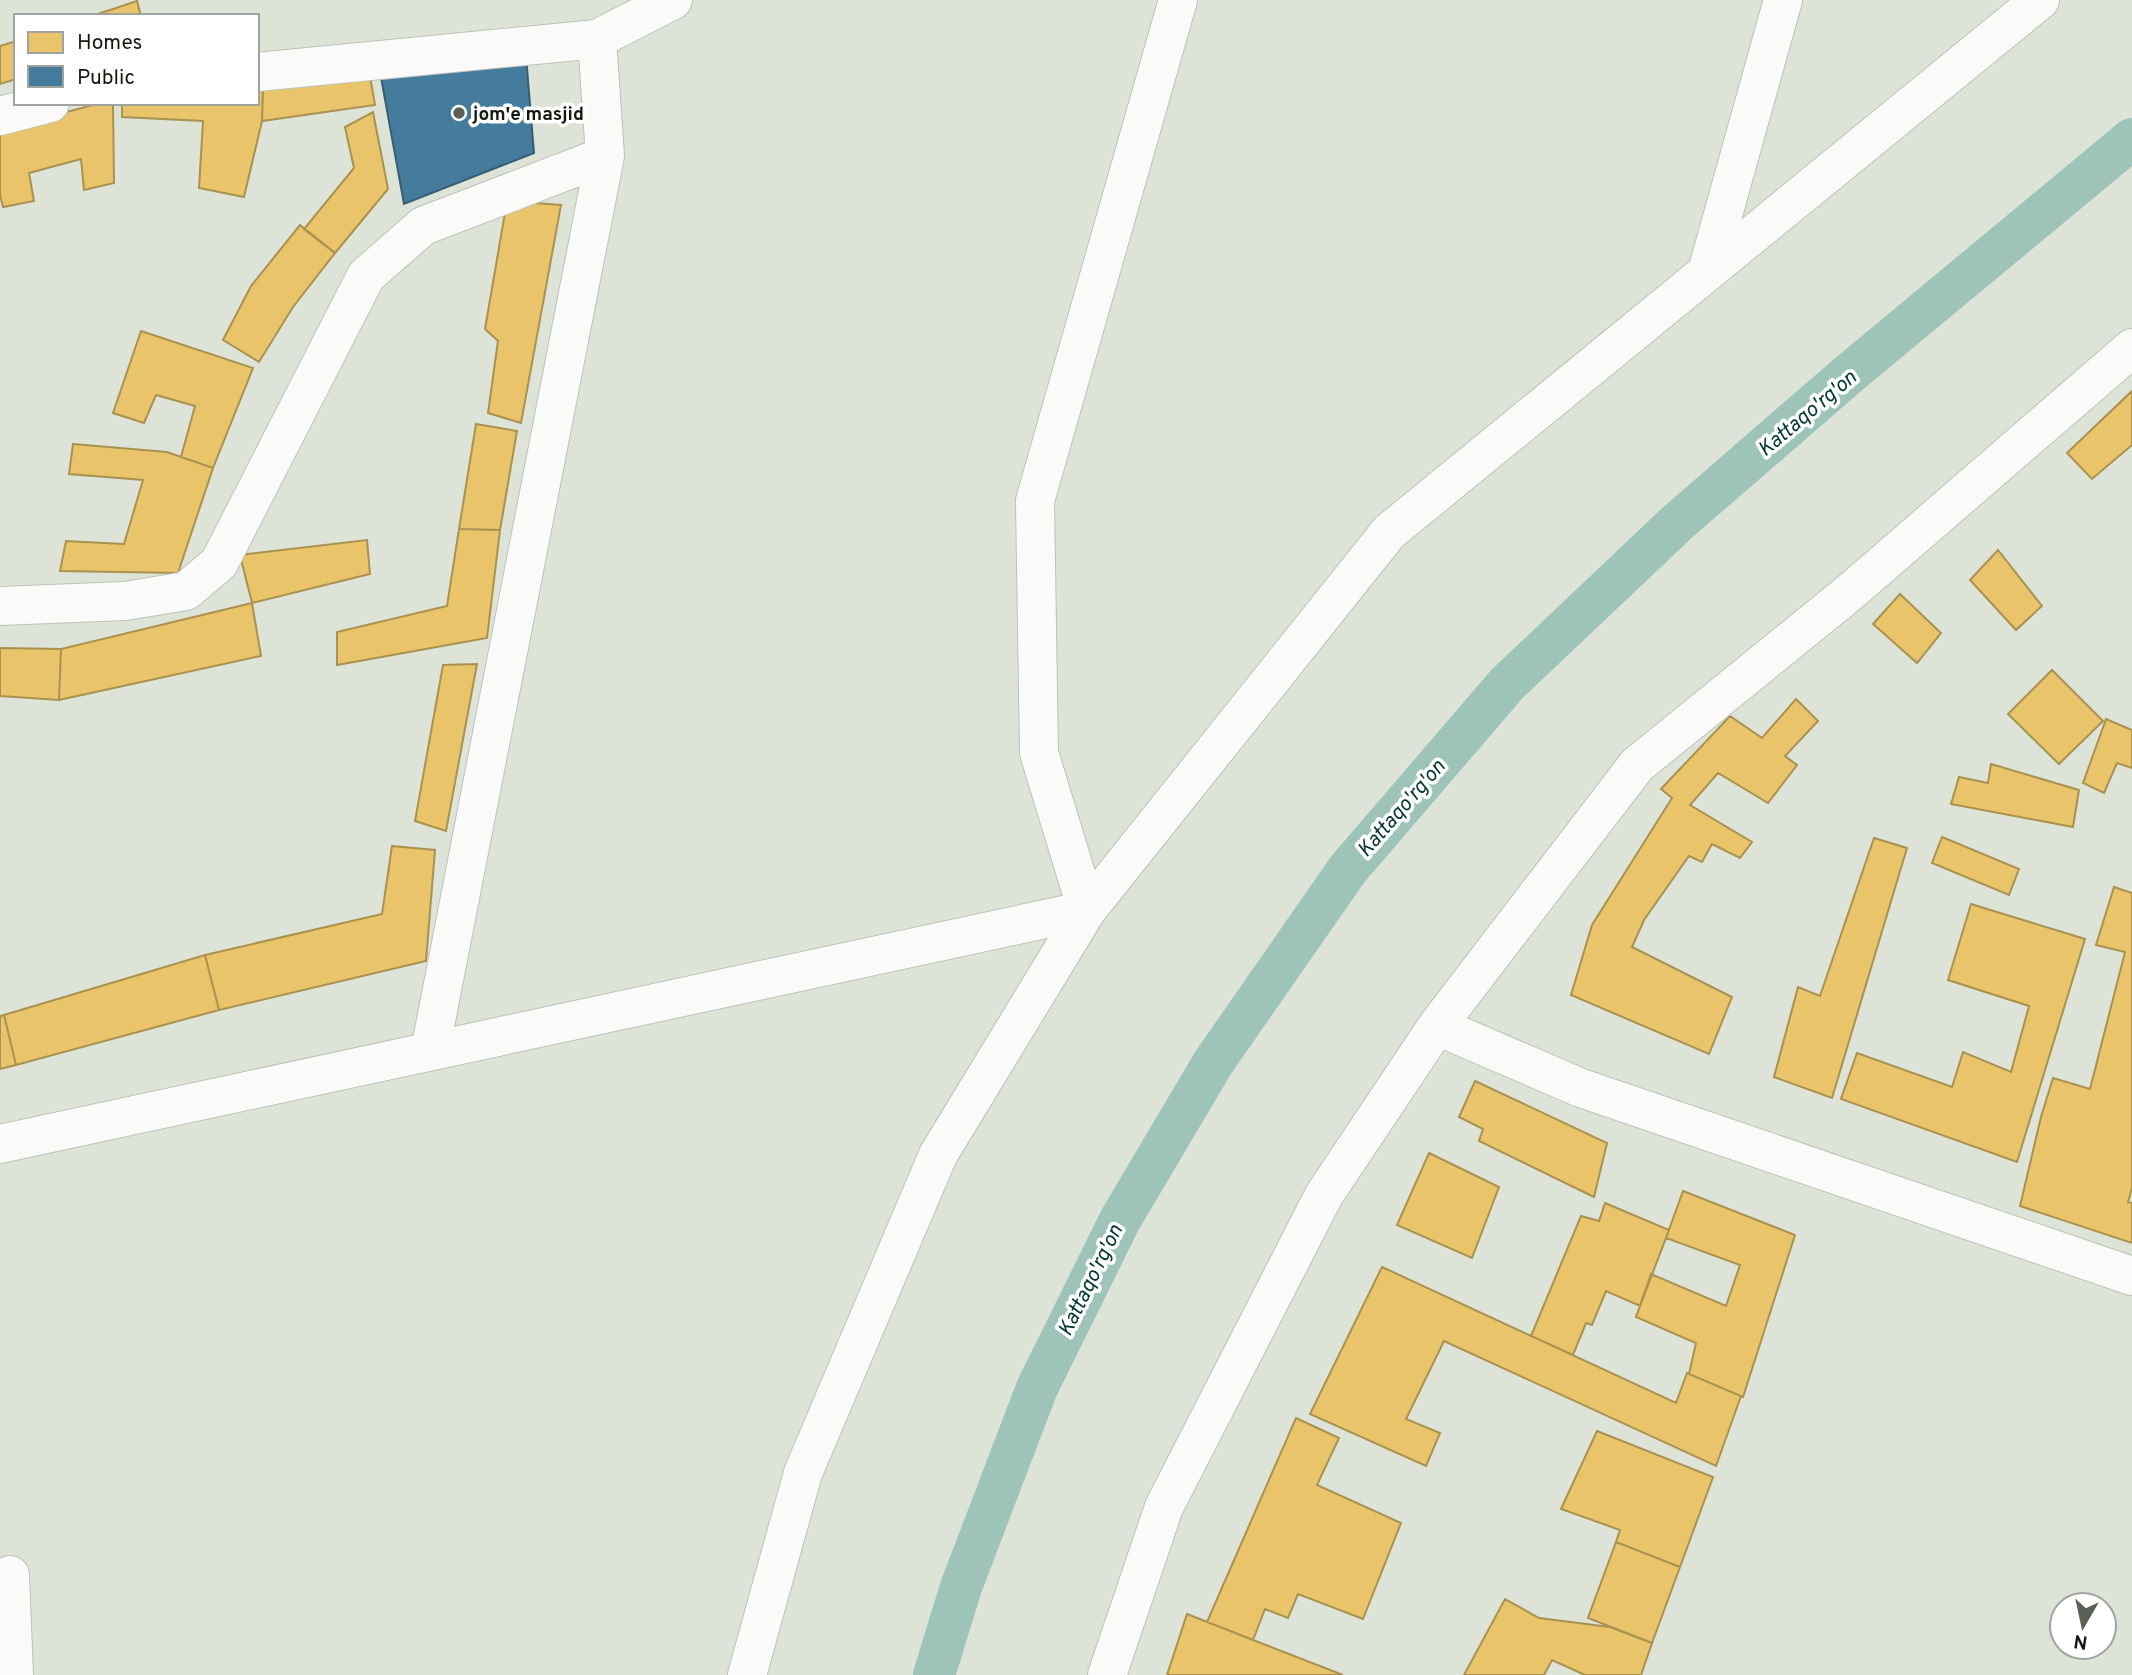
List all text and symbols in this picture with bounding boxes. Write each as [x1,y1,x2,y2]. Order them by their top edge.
legend [14,14,259,105]
text: Homes [77,30,142,57]
text: Public [77,65,135,92]
place label: jom'e masjid [471,103,584,127]
marker: jom'e masjid [451,105,467,121]
water label: Kattaqo'rg'on [1753,365,1863,463]
water label: Kattaqo'rg'on [1352,754,1452,864]
water label: Kattaqo'rg'on [1053,1220,1130,1341]
north arrow [2048,1591,2118,1661]
text: N [2072,1628,2089,1654]

